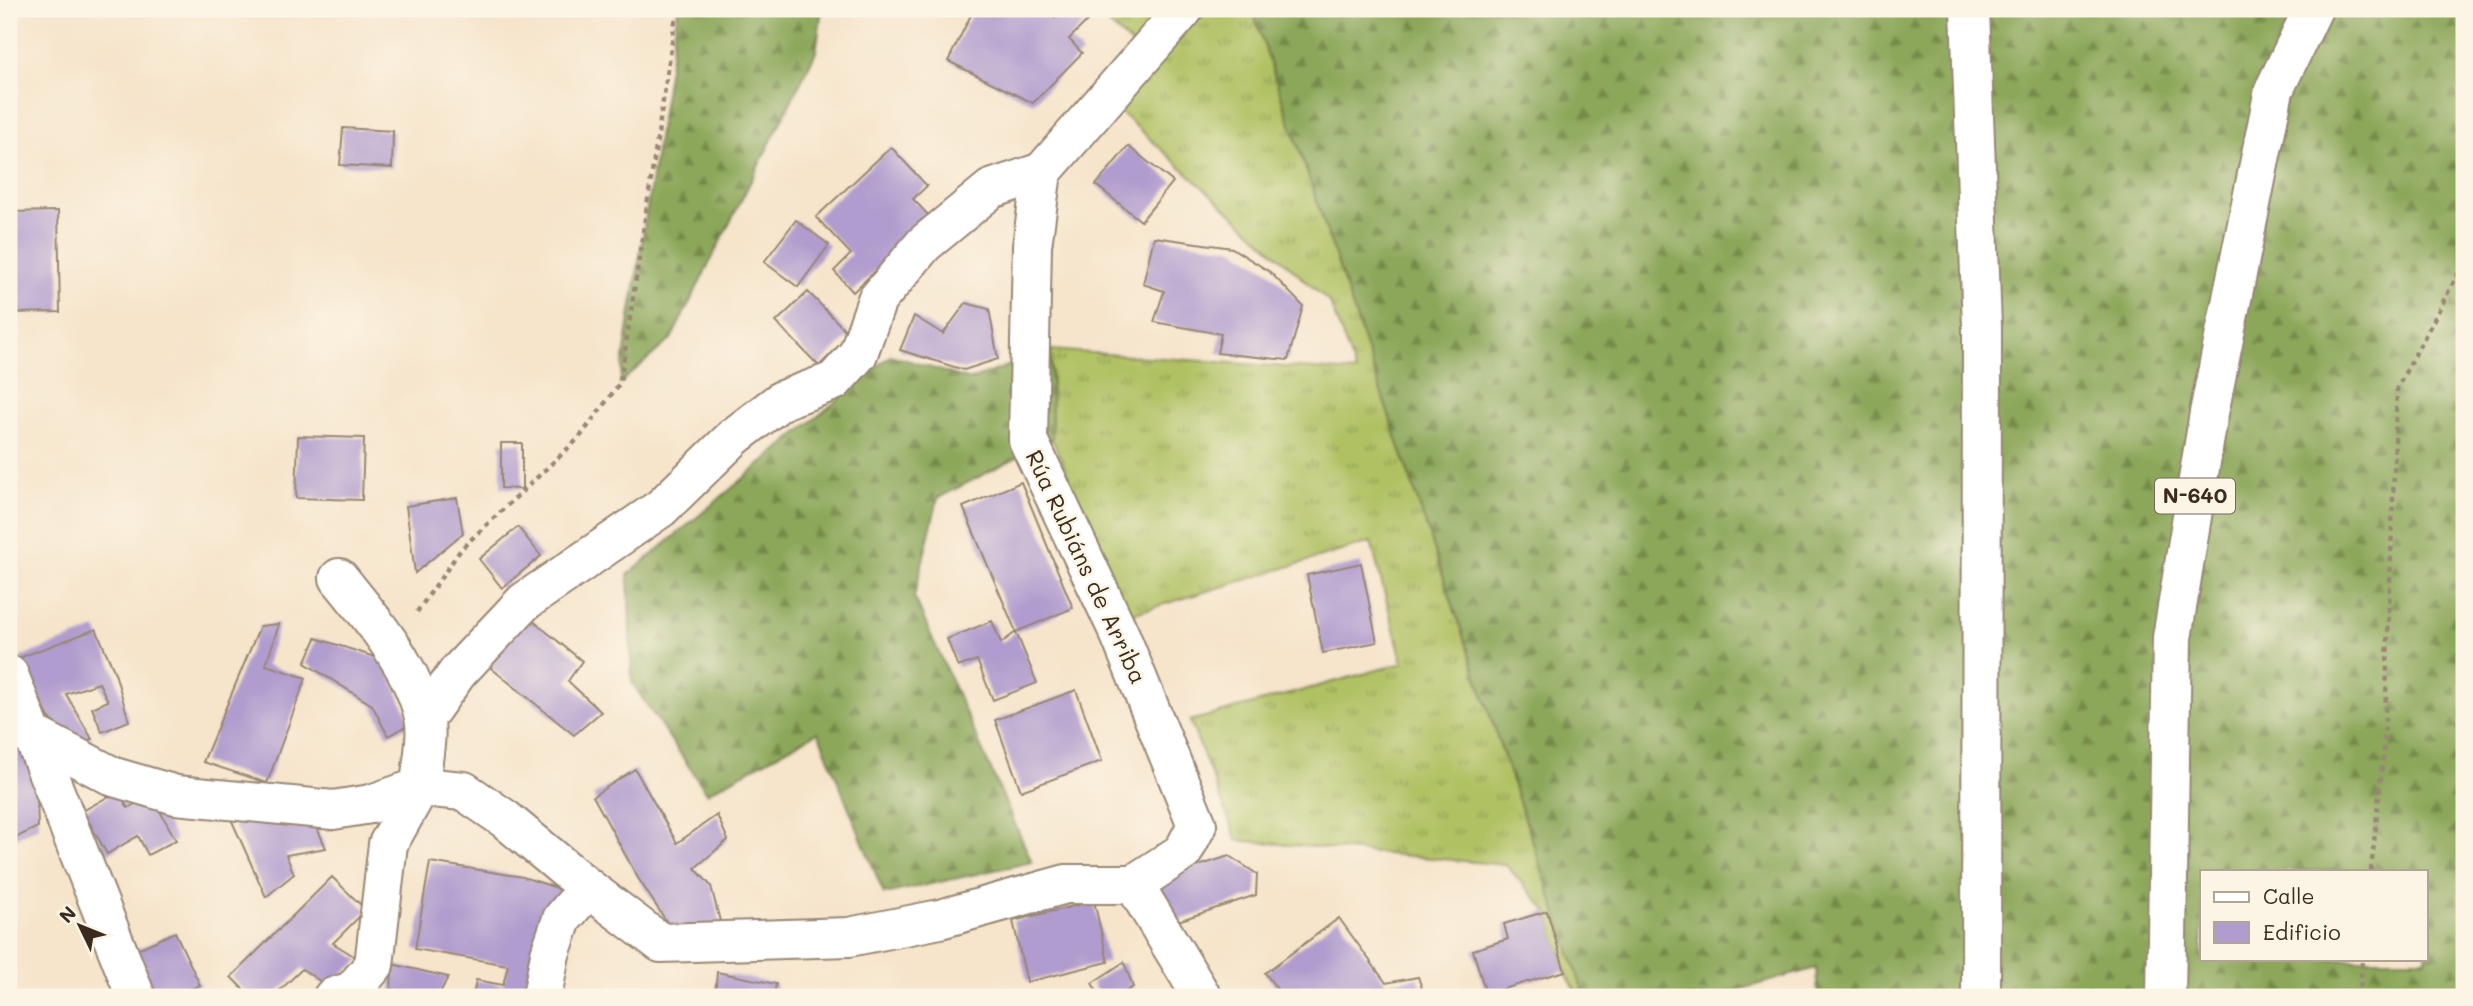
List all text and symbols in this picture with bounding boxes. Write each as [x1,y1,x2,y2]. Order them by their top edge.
street label: Rúa Rubiáns de Arriba [1019,445,1154,688]
road number: N-640 [2155,478,2235,514]
legend [2200,870,2428,960]
text: Calle [2263,882,2315,909]
north arrow [46,890,116,960]
text: N [53,900,81,928]
text: Edificio [2263,918,2341,945]

